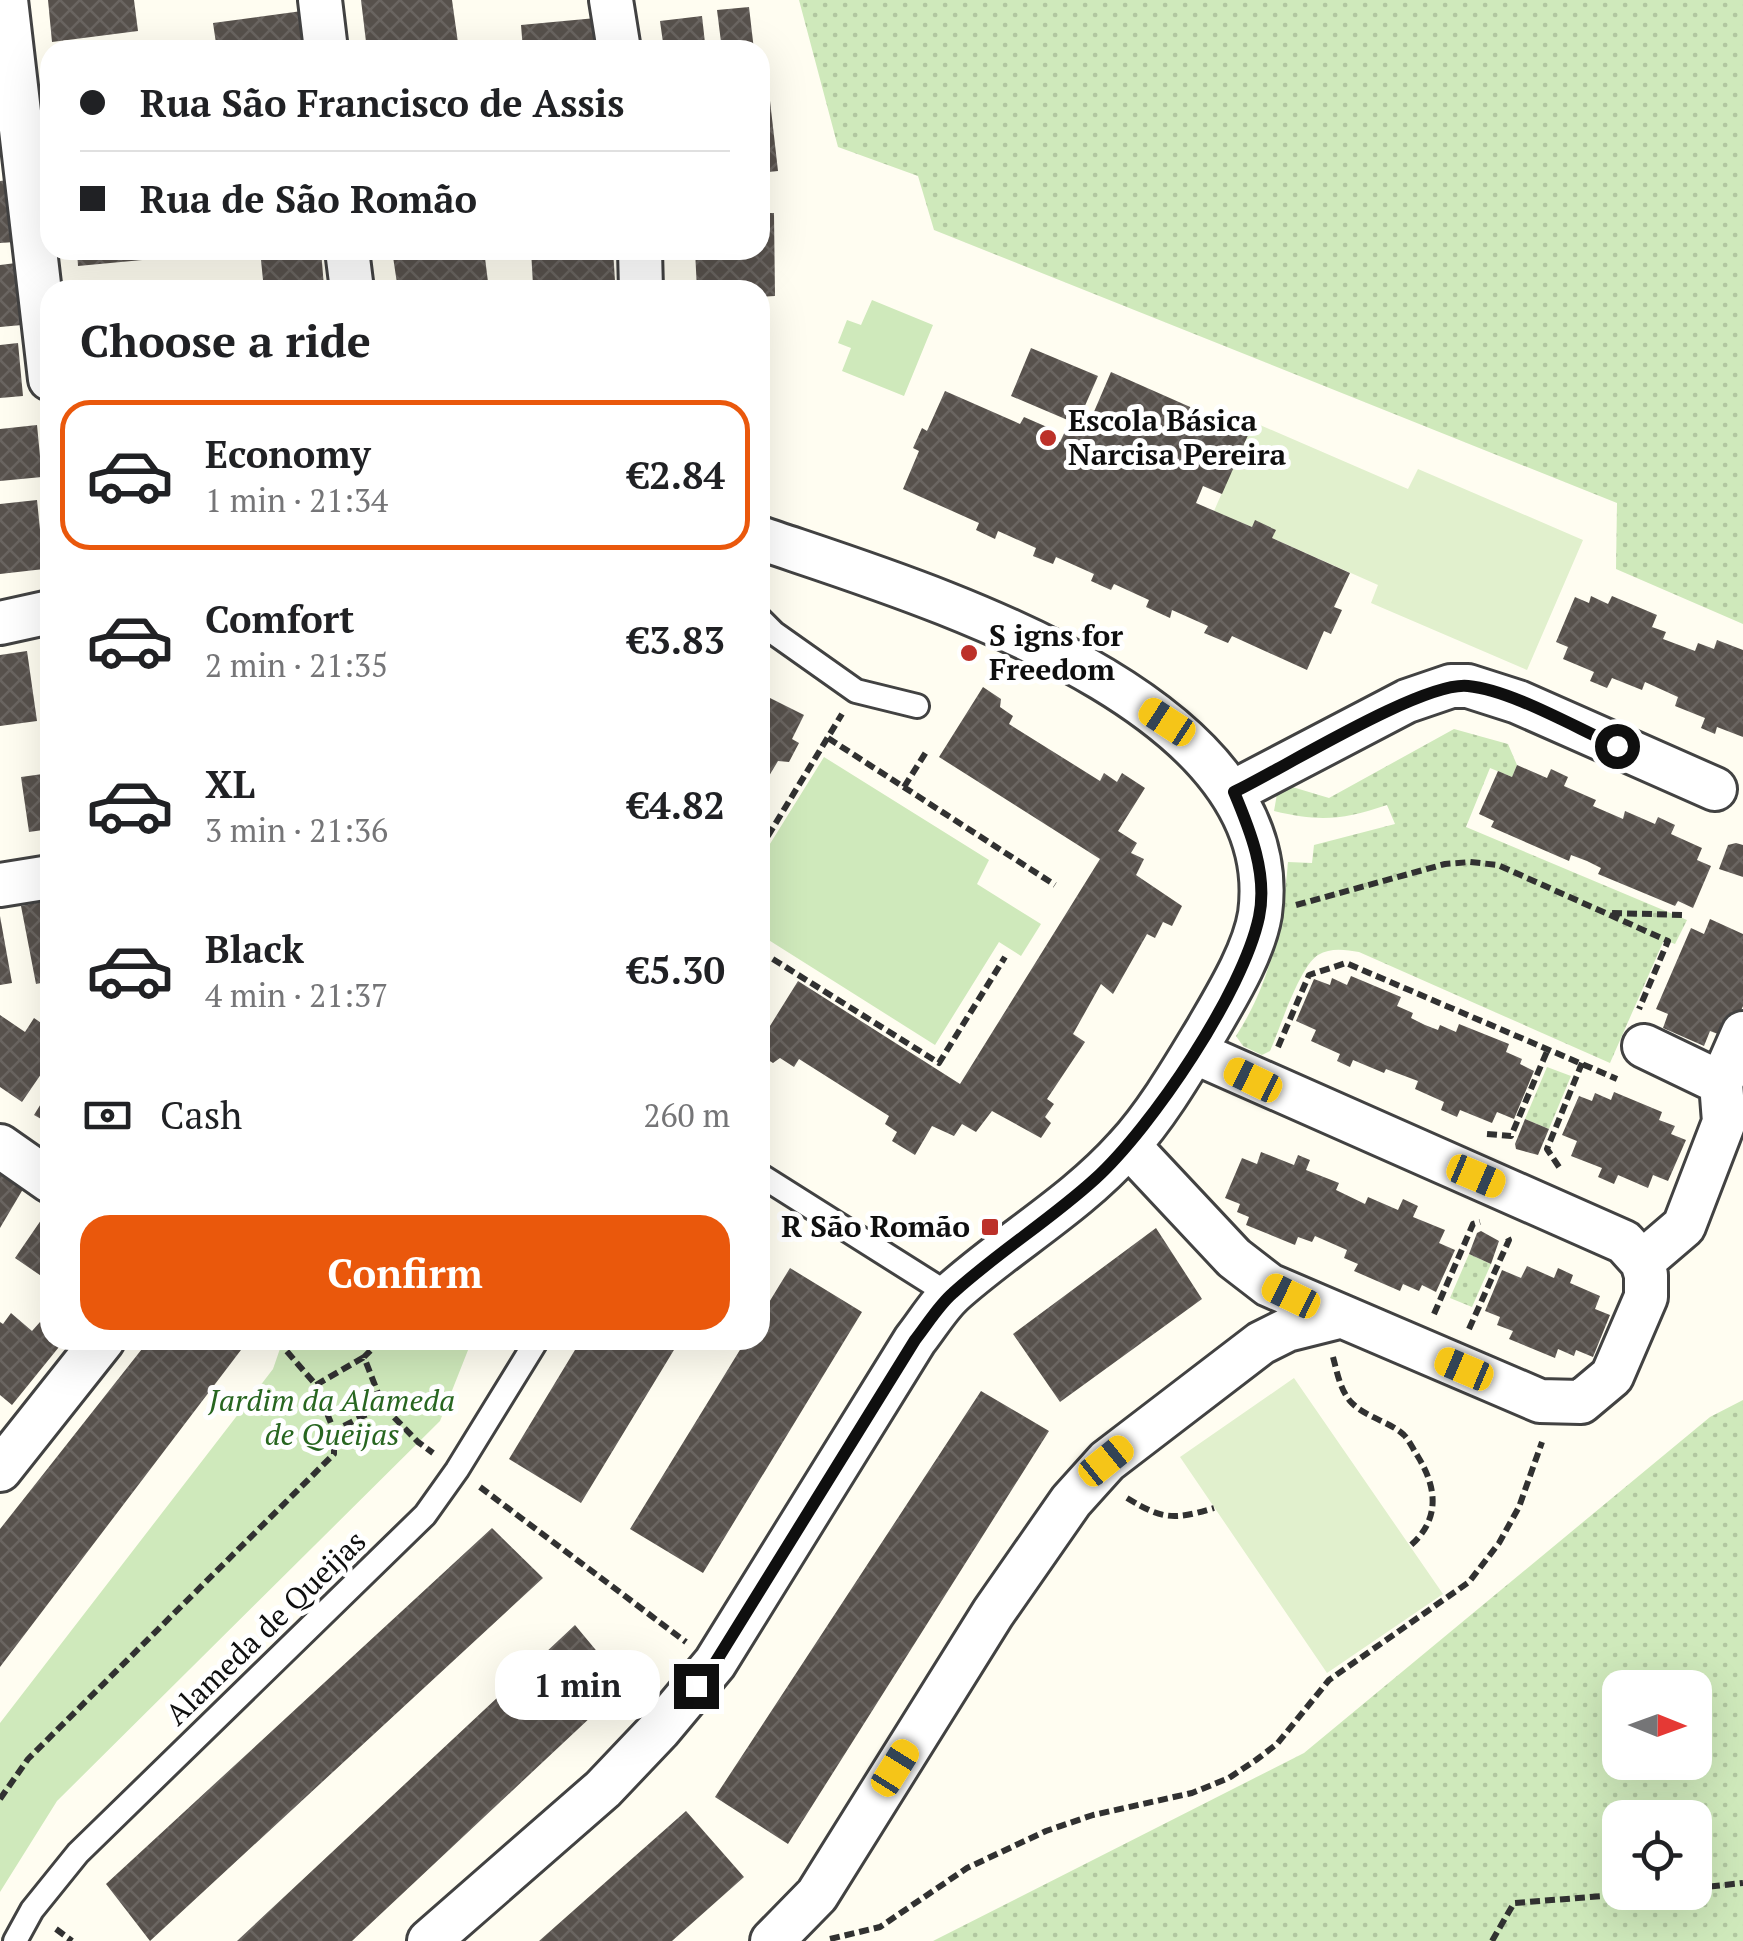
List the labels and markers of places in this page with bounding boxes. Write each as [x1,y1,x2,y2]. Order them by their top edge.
place label: Escola Básica Narcisa Pereira [1068,400,1287,474]
marker: Escola Básica Narcisa Pereira [1037,427,1059,449]
place label: S igns for Freedom [989,615,1123,689]
marker: S igns for Freedom [958,642,980,664]
place label: R São Romão [781,1206,970,1246]
marker: R São Romão [979,1216,1001,1238]

